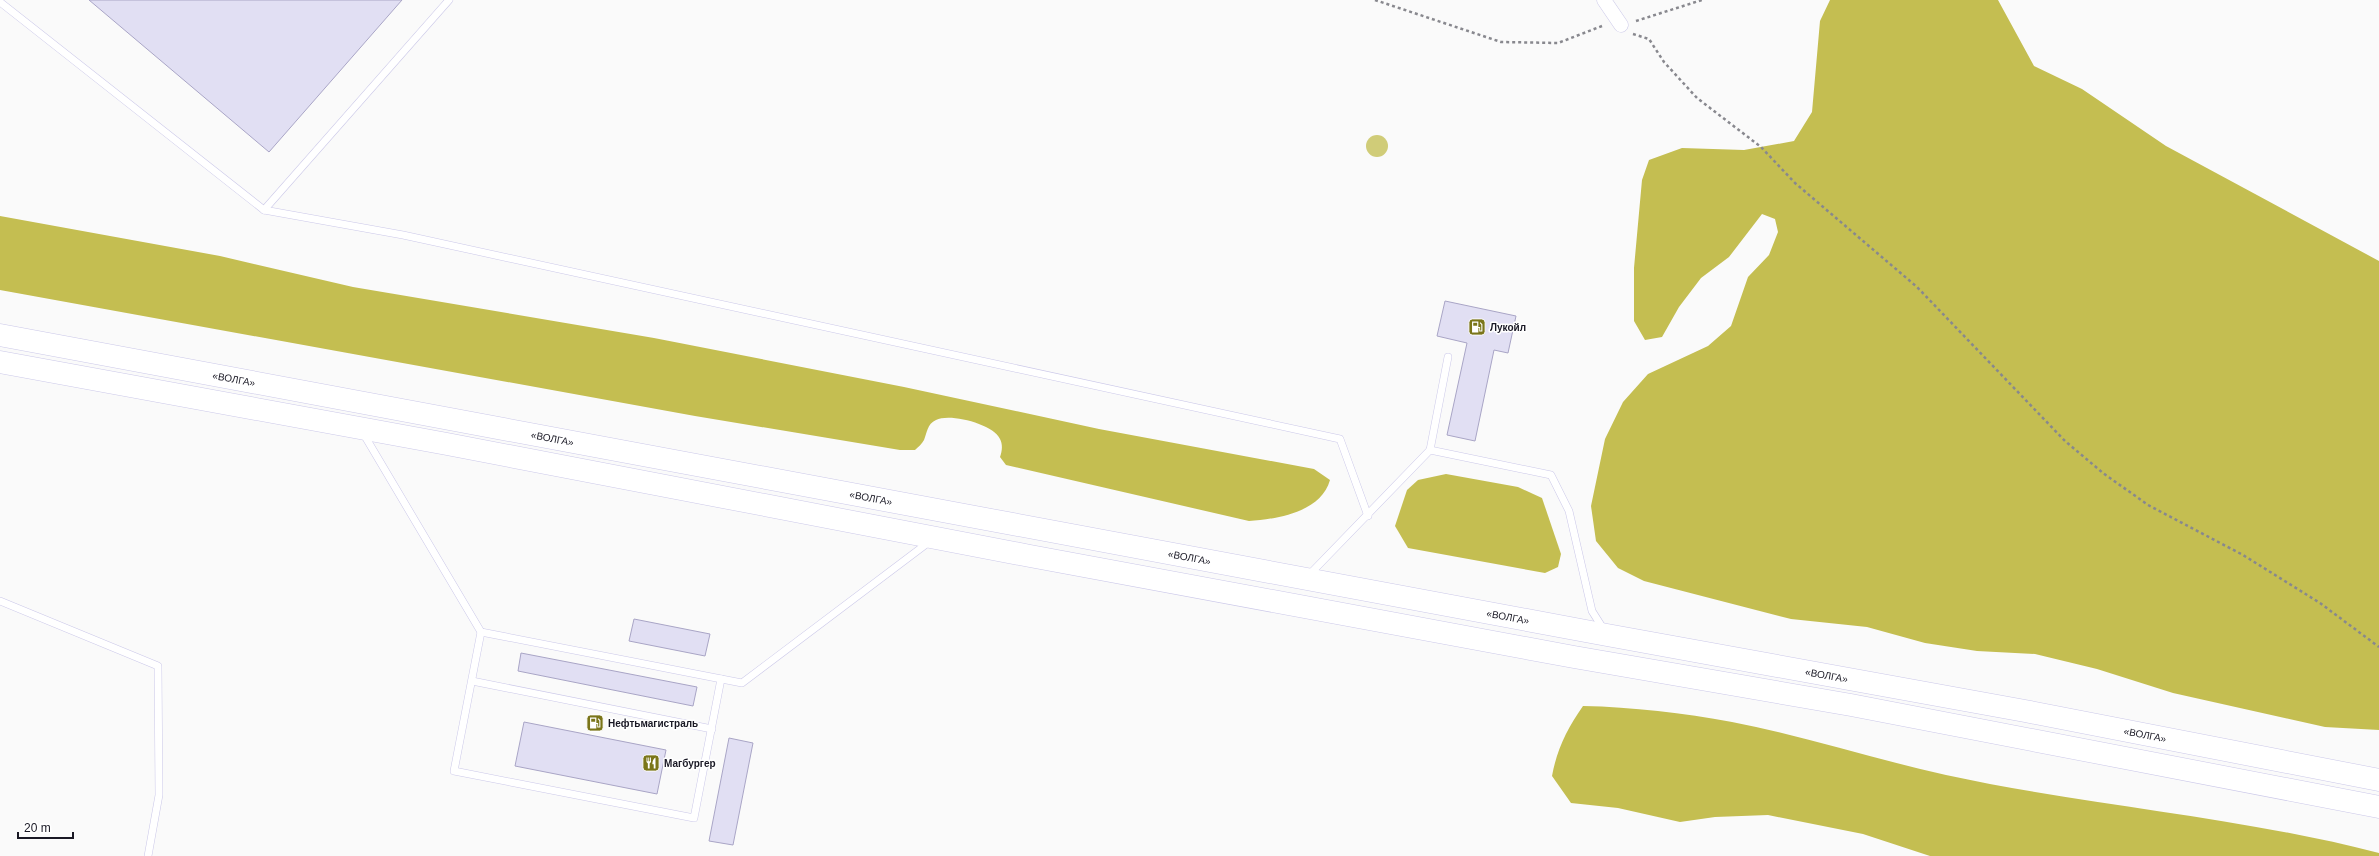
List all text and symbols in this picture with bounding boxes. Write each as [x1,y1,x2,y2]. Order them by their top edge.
fuel station icon: Лукойл [1467,317,1487,337]
place label: Лукойл [1490,322,1526,333]
street label: «ВОЛГА» [212,369,257,388]
street label: «ВОЛГА» [530,429,575,448]
street label: «ВОЛГА» [849,488,894,507]
street label: «ВОЛГА» [1167,548,1212,566]
street label: «ВОЛГА» [1486,607,1531,626]
street label: «ВОЛГА» [1804,666,1849,684]
fuel station icon: Нефтьмагистраль [585,713,605,733]
place label: Нефтьмагистраль [608,718,698,729]
street label: «ВОЛГА» [2123,725,2168,744]
restaurant icon: Магбургер [641,753,661,773]
place label: Магбургер [664,758,716,769]
scale bar [18,814,73,840]
text: 20 m [24,821,51,835]

